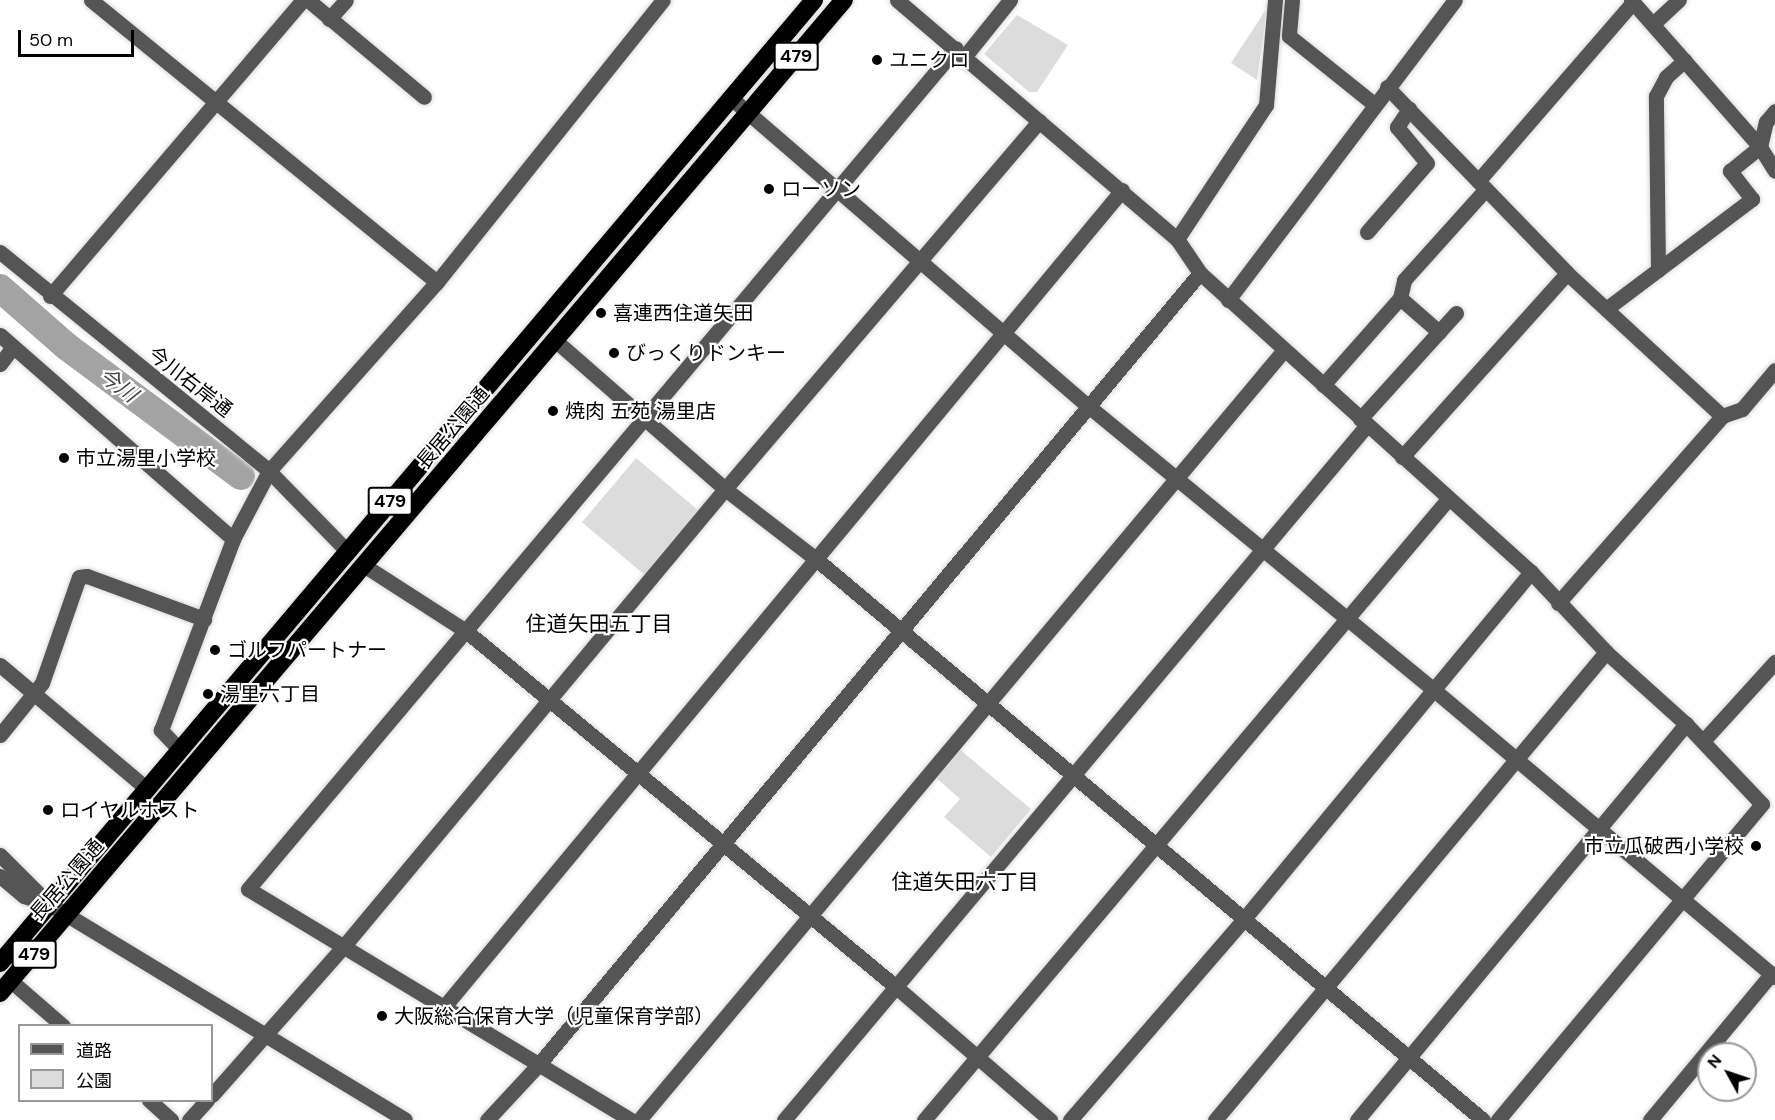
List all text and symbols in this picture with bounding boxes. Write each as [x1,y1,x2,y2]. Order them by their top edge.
scale bar [21,18,136,56]
text: 50 m [29,28,73,52]
road number: 479 [774,41,818,71]
place label: ユニクロ [889,48,969,72]
marker: ユニクロ [870,53,884,67]
place label: ローソン [781,177,861,201]
marker: ローソン [762,182,776,196]
place label: 喜連西住道矢田 [613,301,753,325]
marker: 喜連西住道矢田 [594,306,608,320]
place label: びっくりドンキー [626,341,786,365]
street label: 今川右岸通 [143,342,237,422]
marker: びっくりドンキー [607,346,621,360]
water label: 今川 [94,362,142,408]
street label: 長居公園通 [412,382,494,474]
place label: 焼肉 五苑 湯里店 [565,399,716,423]
marker: 焼肉 五苑 湯里店 [546,404,560,418]
place label: 市立湯里小学校 [76,446,216,470]
marker: 市立湯里小学校 [57,451,71,465]
road number: 479 [368,486,412,516]
district label: 住道矢田五丁目 [526,611,672,637]
place label: ゴルフパートナー [227,638,387,662]
marker: ゴルフパートナー [208,643,222,657]
place label: 湯里六丁目 [220,682,320,706]
marker: 湯里六丁目 [201,687,215,701]
place label: ロイヤルホスト [60,798,200,822]
marker: ロイヤルホスト [41,803,55,817]
street label: 長居公園通 [25,834,109,926]
place label: 市立瓜破西小学校 [1584,834,1744,858]
marker: 市立瓜破西小学校 [1749,839,1763,853]
district label: 住道矢田六丁目 [892,869,1038,895]
road number: 479 [12,939,57,969]
place label: 大阪総合保育大学（児童保育学部） [394,1004,714,1028]
marker: 大阪総合保育大学（児童保育学部） [375,1009,389,1023]
legend [18,1024,213,1102]
text: 道路 [76,1039,112,1063]
north arrow [1697,1042,1757,1102]
text: N [1703,1050,1726,1073]
text: 公園 [76,1069,112,1093]

